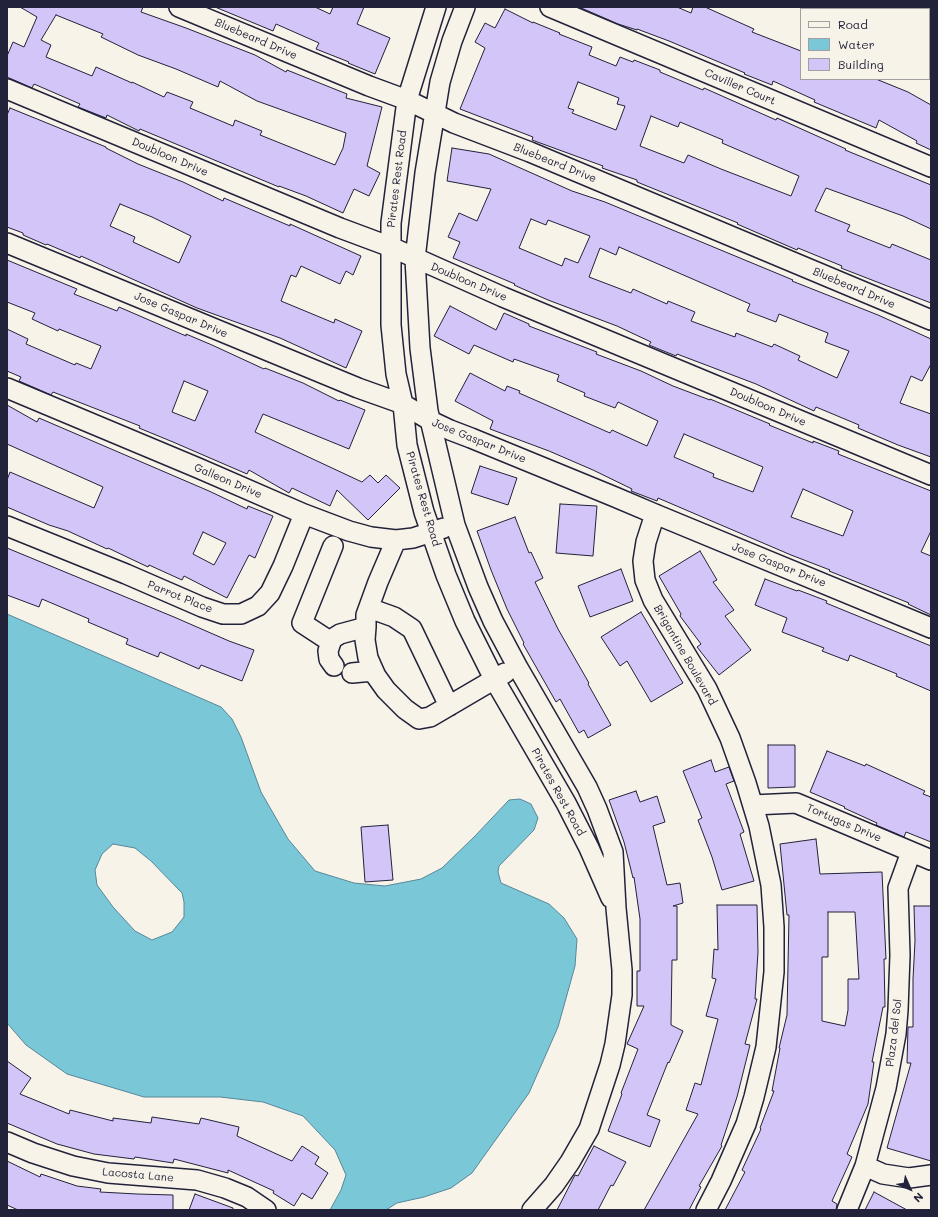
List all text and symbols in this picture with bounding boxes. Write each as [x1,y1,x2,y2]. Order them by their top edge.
legend [800,8,930,80]
street label: Bluebeard Drive [213,16,299,62]
text: Road [838,16,868,32]
text: Water [838,36,875,52]
text: Building [838,56,884,72]
street label: Caviller Court [702,66,778,108]
street label: Pirates Rest Road [384,130,410,228]
street label: Doubloon Drive [130,135,210,179]
street label: Bluebeard Drive [512,140,598,186]
street label: Doubloon Drive [429,260,509,304]
street label: Bluebeard Drive [811,265,897,311]
street label: Jose Gaspar Drive [132,289,230,341]
street label: Doubloon Drive [728,385,808,429]
street label: Jose Gaspar Drive [430,416,528,466]
street label: Pirates Rest Road [403,450,443,548]
street label: Galleon Drive [192,461,264,501]
street label: Jose Gaspar Drive [730,540,828,590]
street label: Parrot Place [145,578,215,616]
street label: Brigantine Boulevard [651,602,719,708]
street label: Pirates Rest Road [528,746,588,838]
street label: Tortugas Drive [805,801,883,845]
street label: Plaza del Sol [883,998,905,1068]
street label: Lacosta Lane [102,1165,174,1185]
north arrow [890,1169,930,1209]
text: N [911,1190,927,1206]

